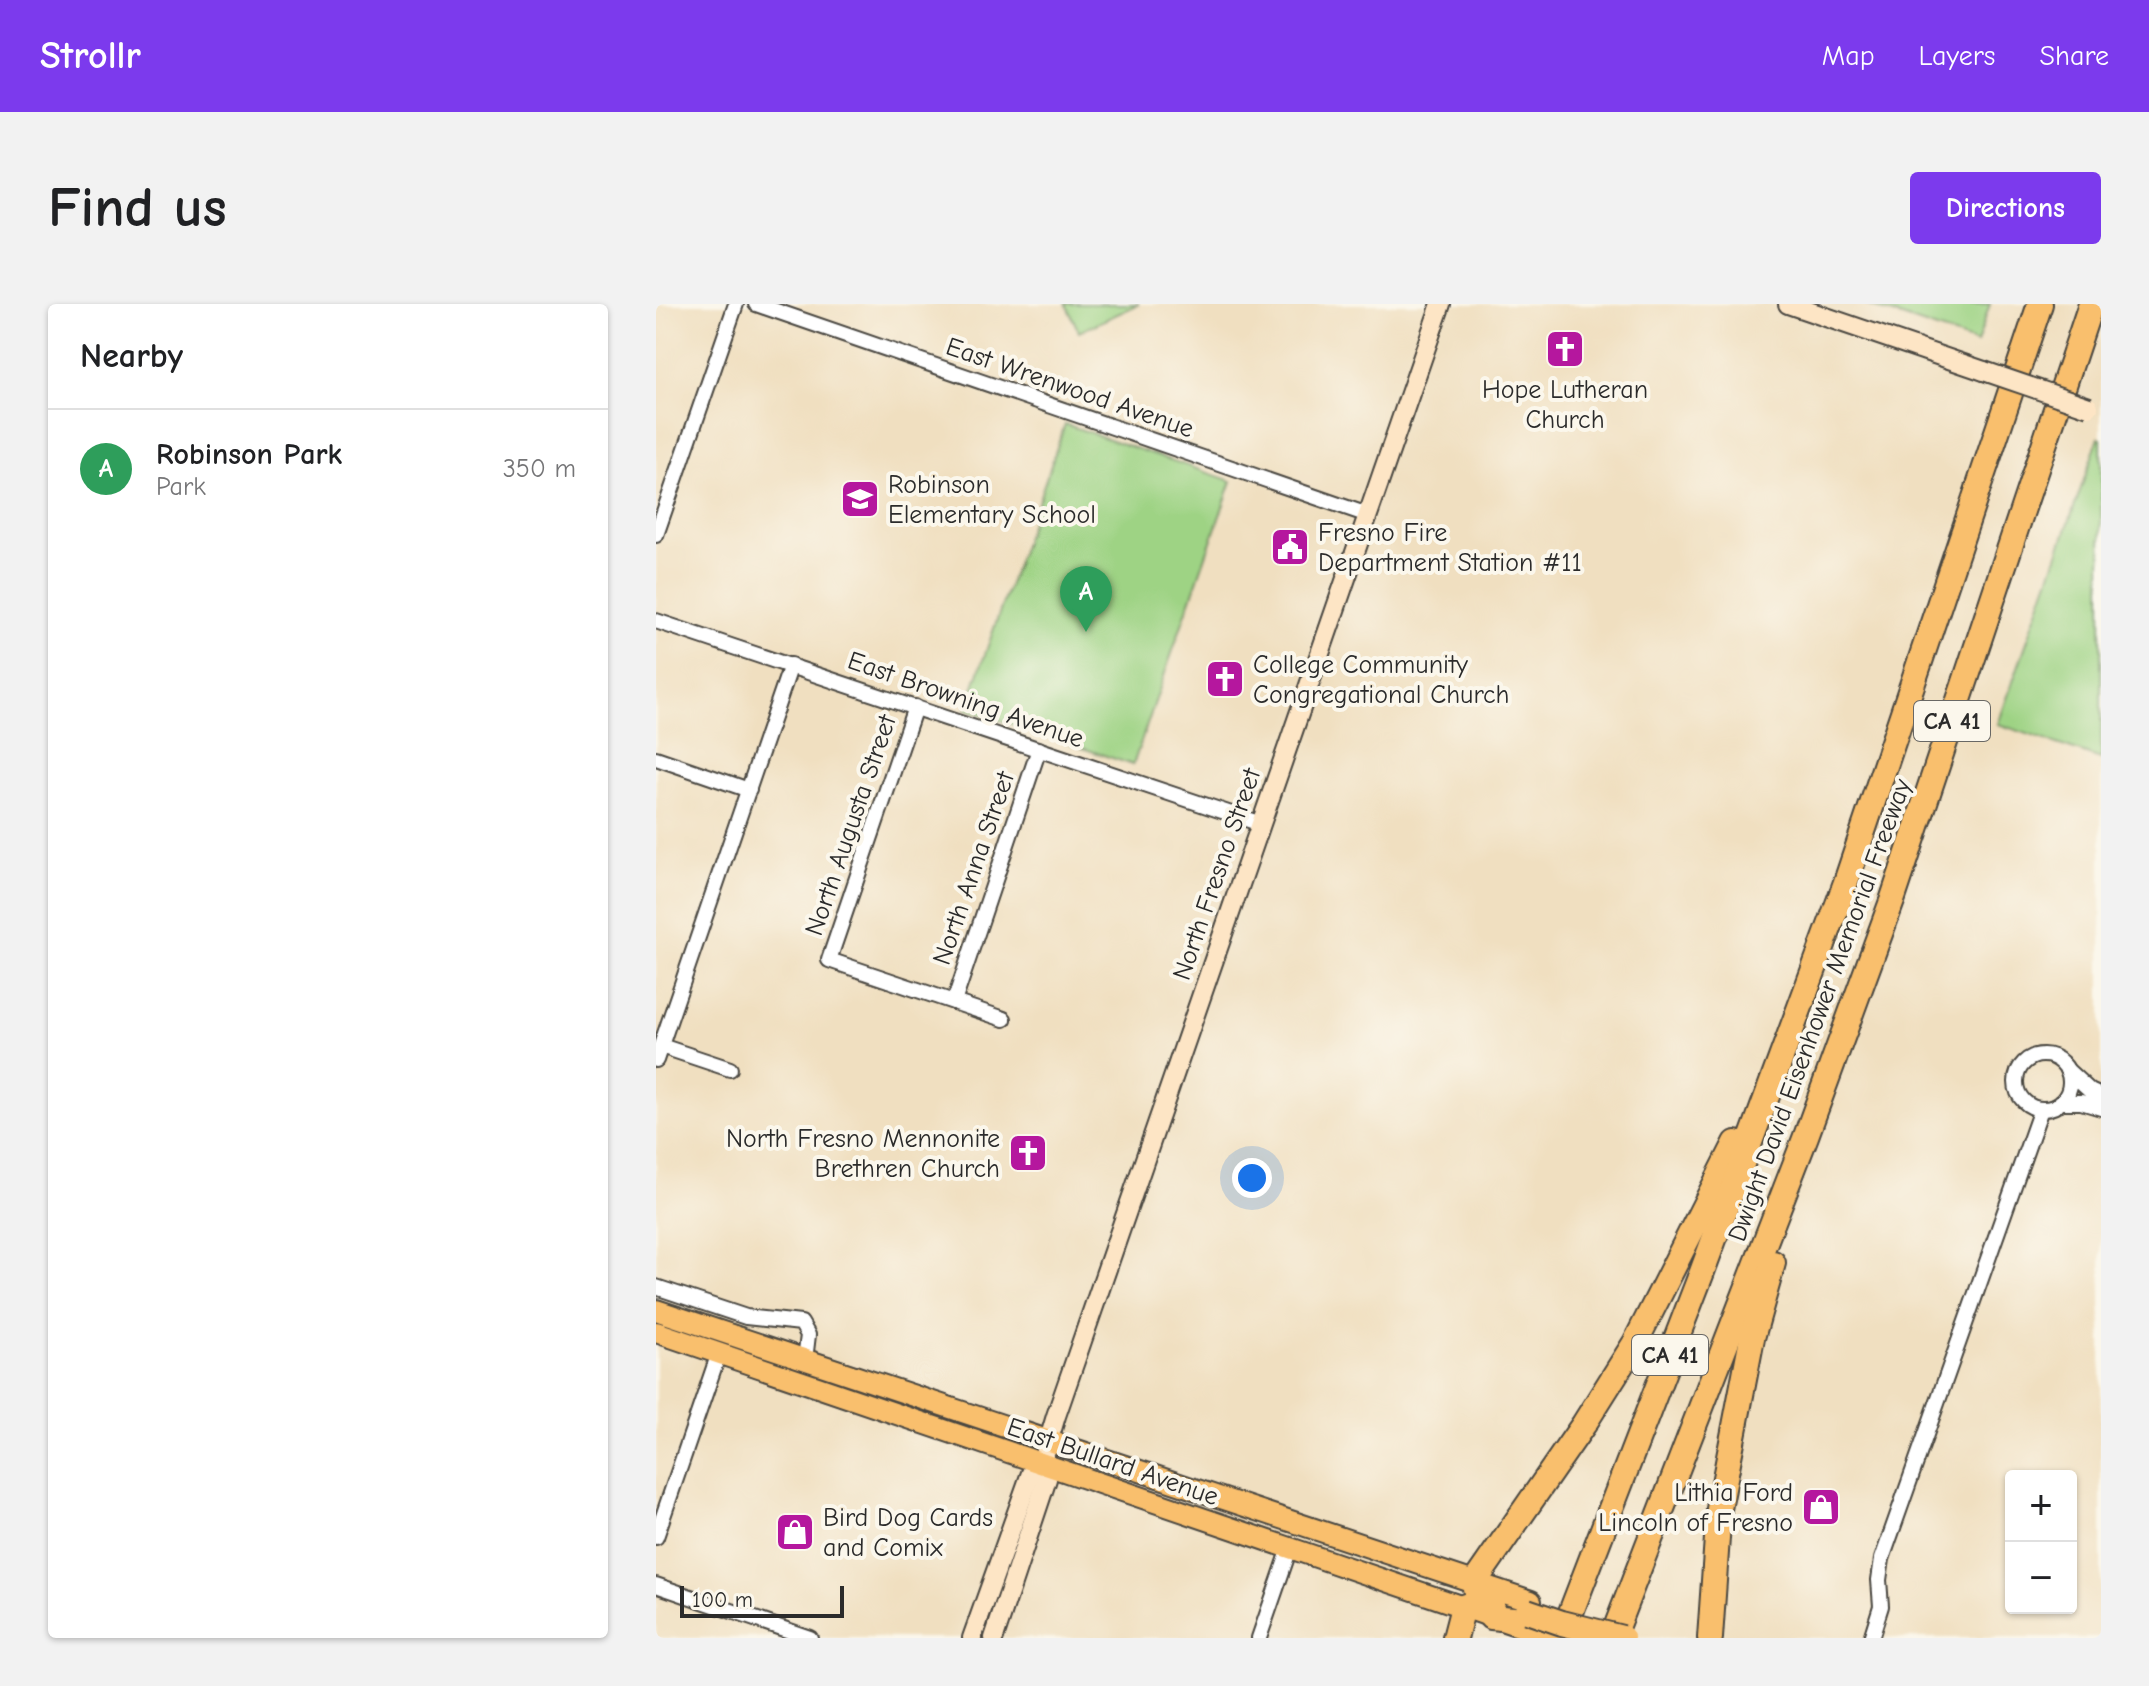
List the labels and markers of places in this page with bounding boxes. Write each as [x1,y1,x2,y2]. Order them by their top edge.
church icon: Hope Lutheran Church [1544,328,1586,370]
place label: Hope Lutheran Church [1482,375,1648,435]
place label: Robinson Elementary School [888,470,1096,530]
school or university icon: Robinson Elementary School [839,478,881,520]
place label: Fresno Fire Department Station #11 [1318,518,1582,578]
public building icon: Fresno Fire Department Station #11 [1269,526,1311,568]
pin: A [1060,566,1112,632]
place label: College Community Congregational Church [1253,650,1509,710]
church icon: College Community Congregational Church [1204,658,1246,700]
place label: North Fresno Mennonite Brethren Church [726,1124,1000,1184]
church icon: North Fresno Mennonite Brethren Church [1007,1132,1049,1174]
place label: Lithia Ford Lincoln of Fresno [1598,1478,1793,1538]
shop icon: Lithia Ford Lincoln of Fresno [1800,1486,1842,1528]
place label: Bird Dog Cards and Comix [823,1503,993,1563]
shop icon: Bird Dog Cards and Comix [774,1511,816,1553]

